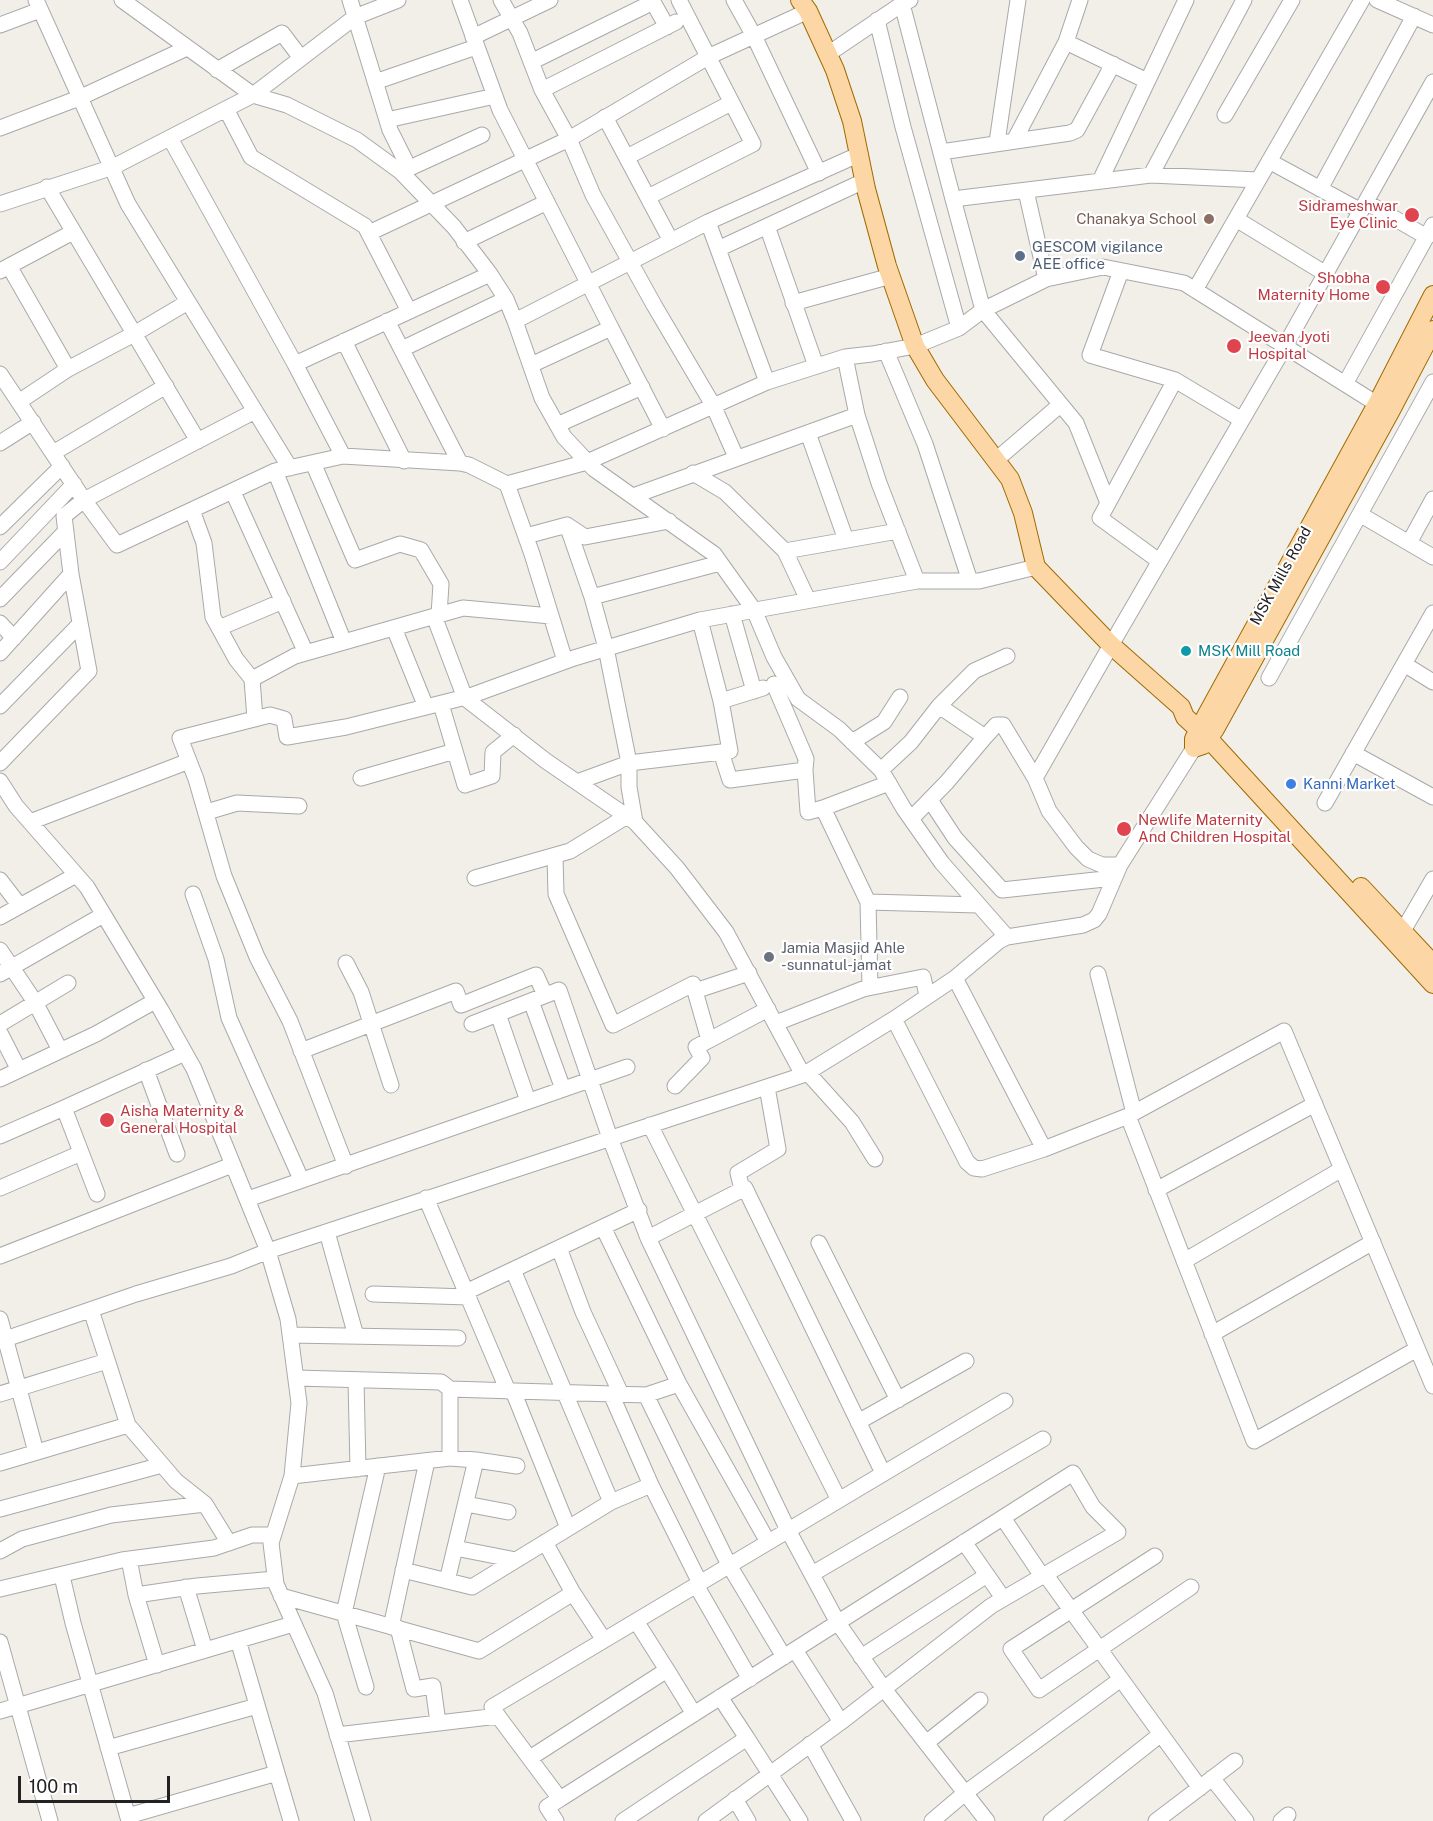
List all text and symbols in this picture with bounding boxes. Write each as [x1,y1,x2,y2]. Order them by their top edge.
place label: Sidrameshwar Eye Clinic [1298,197,1398,232]
marker: Sidrameshwar Eye Clinic [1403,206,1421,224]
place label: Chanakya School [1076,210,1197,228]
marker: Chanakya School [1202,212,1216,226]
place label: GESCOM vigilance AEE office [1032,238,1163,273]
marker: GESCOM vigilance AEE office [1013,249,1027,263]
place label: Shobha Maternity Home [1258,269,1370,304]
marker: Shobha Maternity Home [1374,278,1392,296]
place label: Jeevan Jyoti Hospital [1248,328,1330,363]
marker: Jeevan Jyoti Hospital [1225,337,1243,355]
street label: MSK Mills Road [1247,524,1315,628]
place label: MSK Mill Road [1198,642,1300,660]
marker: MSK Mill Road [1179,644,1193,658]
place label: Kanni Market [1303,775,1396,793]
marker: Kanni Market [1284,777,1298,791]
place label: Newlife Maternity And Children Hospital [1138,811,1291,846]
marker: Newlife Maternity And Children Hospital [1115,820,1133,838]
place label: Jamia Masjid Ahle -sunnatul-jamat [781,939,905,974]
marker: Jamia Masjid Ahle -sunnatul-jamat [762,950,776,964]
place label: Aisha Maternity & General Hospital [120,1102,244,1137]
marker: Aisha Maternity & General Hospital [98,1111,116,1129]
scale bar [21,1764,172,1802]
text: 100 m [29,1776,78,1797]

